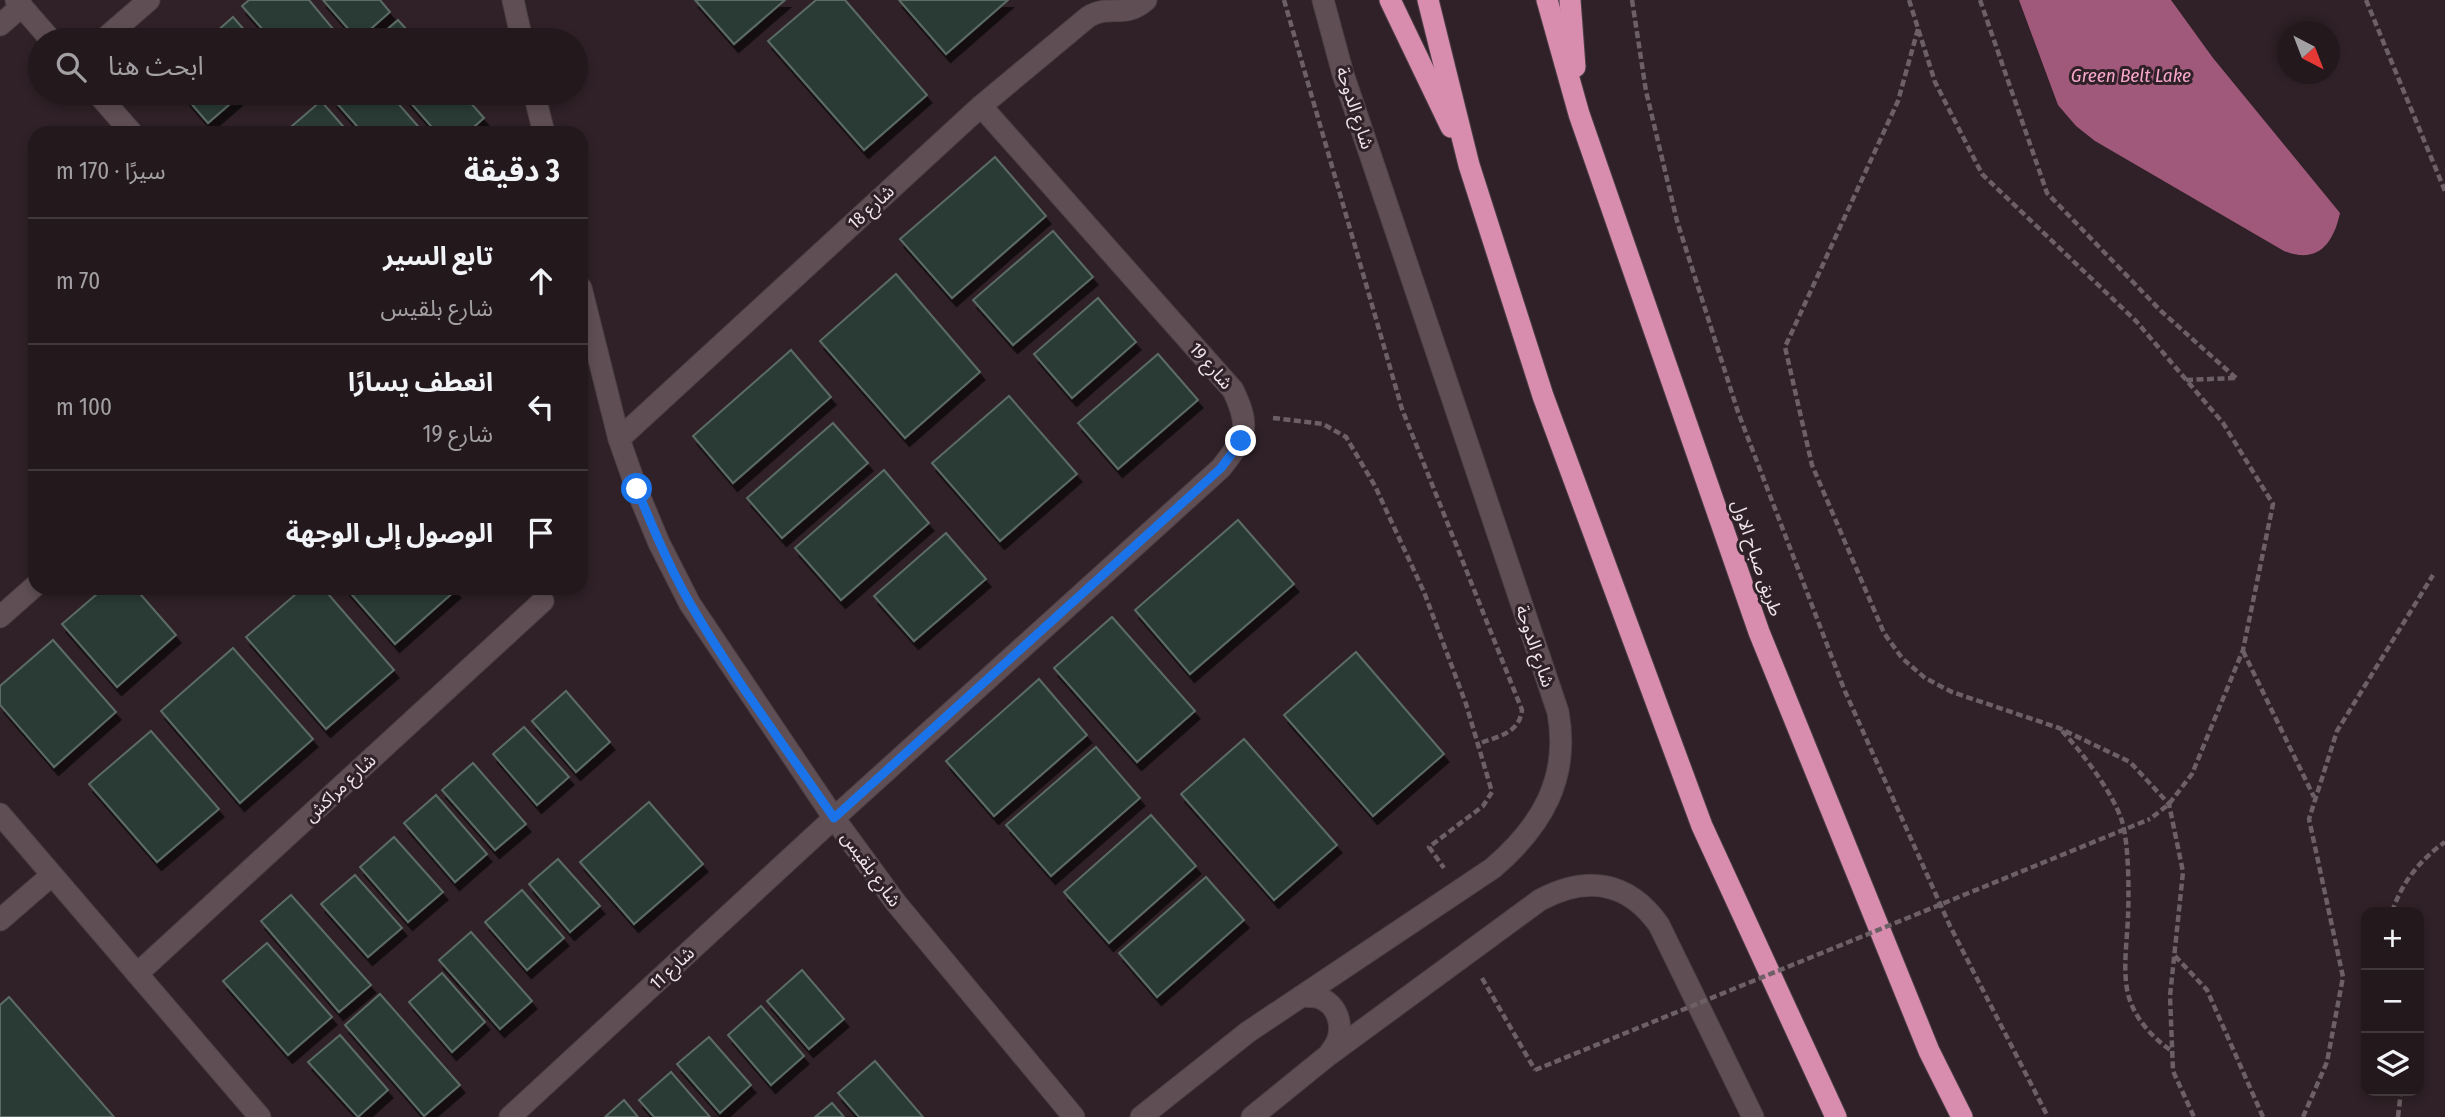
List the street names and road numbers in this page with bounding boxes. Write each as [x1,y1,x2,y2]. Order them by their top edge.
street label: شارع الدوحة [1329,64,1379,153]
street label: شارع 18 [843,180,901,236]
street label: شارع 19 [1182,338,1237,396]
street label: طريق صباح الاول [1725,497,1787,620]
street label: شارع الدوحة [1508,602,1559,691]
street label: شارع مراكش [300,749,382,829]
street label: شارع بلقيس [834,827,906,913]
street label: شارع 11 [645,942,701,996]

